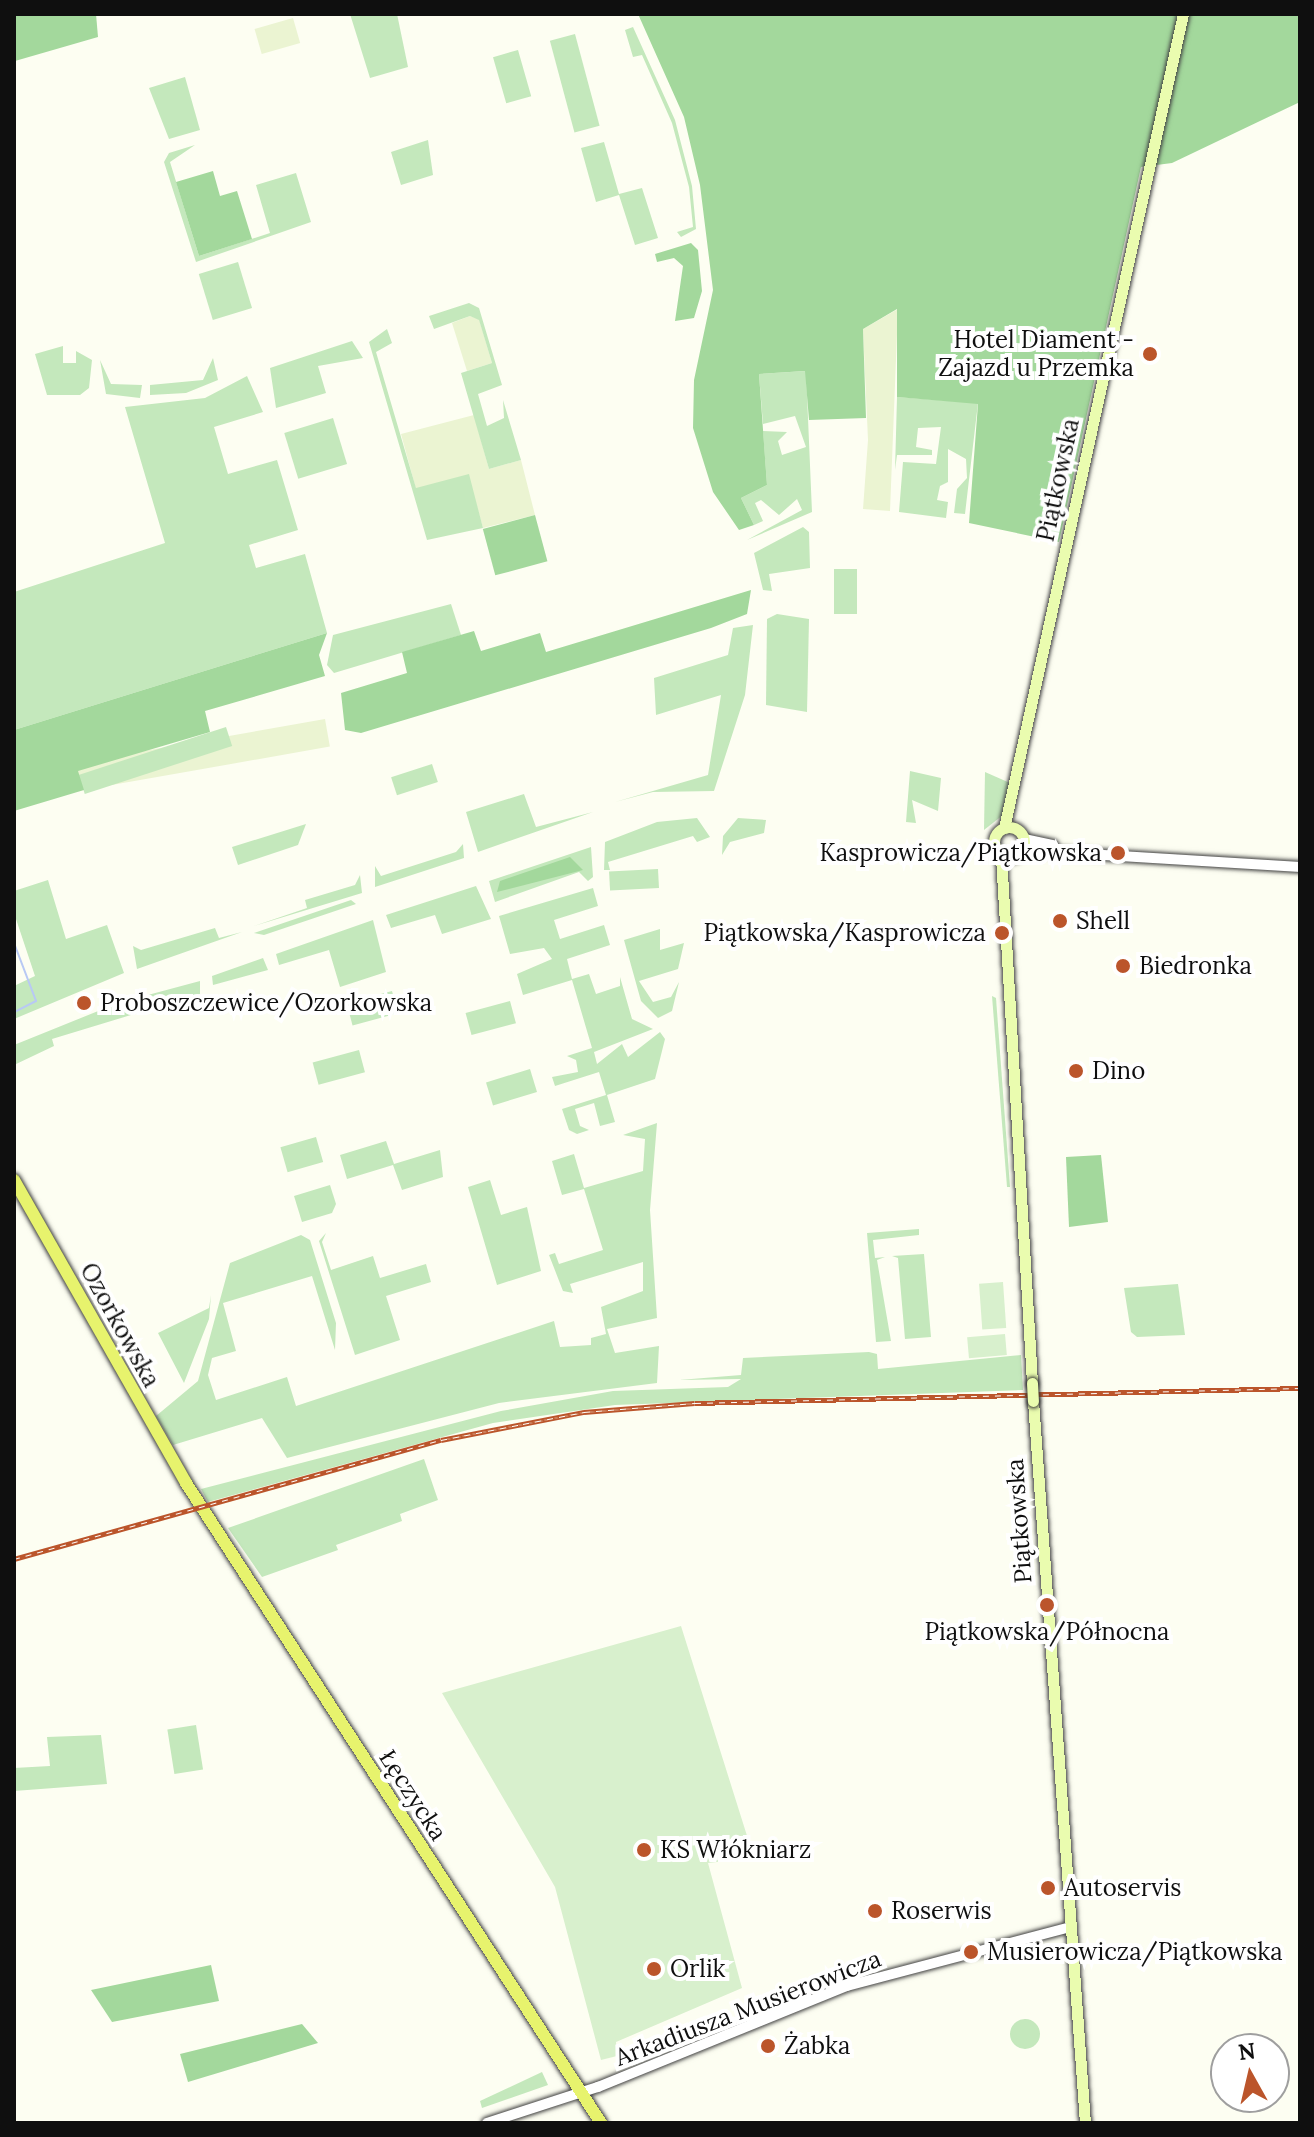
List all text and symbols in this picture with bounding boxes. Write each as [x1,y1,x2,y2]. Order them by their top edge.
place label: Hotel Diament - Zajazd u Przemka [938,326,1134,382]
marker: Hotel Diament - Zajazd u Przemka [1141,345,1159,363]
street label: Piątkowska [1031,416,1085,544]
place label: Kasprowicza/Piątkowska [819,839,1102,867]
marker: Kasprowicza/Piątkowska [1109,844,1127,862]
place label: Shell [1076,907,1130,935]
marker: Shell [1051,912,1069,930]
place label: Piątkowska/Kasprowicza [703,919,986,947]
marker: Piątkowska/Kasprowicza [993,924,1011,942]
place label: Biedronka [1139,952,1252,980]
marker: Biedronka [1114,957,1132,975]
place label: Proboszczewice/Ozorkowska [100,989,432,1017]
marker: Proboszczewice/Ozorkowska [75,994,93,1012]
place label: Dino [1092,1057,1145,1085]
marker: Dino [1067,1062,1085,1080]
street label: Ozorkowska [74,1258,166,1392]
street label: Piątkowska [1000,1458,1038,1584]
marker: Piątkowska/Północna [1038,1596,1056,1614]
place label: Piątkowska/Północna [925,1618,1169,1646]
street label: Łęczycka [373,1744,453,1846]
place label: KS Włókniarz [660,1836,811,1864]
marker: KS Włókniarz [635,1841,653,1859]
place label: Autoservis [1064,1874,1181,1902]
marker: Autoservis [1039,1879,1057,1897]
place label: Roserwis [891,1897,992,1925]
marker: Roserwis [866,1902,884,1920]
place label: Musierowicza/Piątkowska [987,1938,1283,1966]
marker: Musierowicza/Piątkowska [962,1943,980,1961]
street label: Arkadiusza Musierowicza [611,1944,885,2072]
place label: Orlik [670,1955,726,1983]
marker: Orlik [645,1960,663,1978]
place label: Żabka [784,2032,850,2060]
north arrow [1210,2033,1290,2113]
text: N [1237,2036,1257,2066]
marker: Żabka [759,2037,777,2055]

